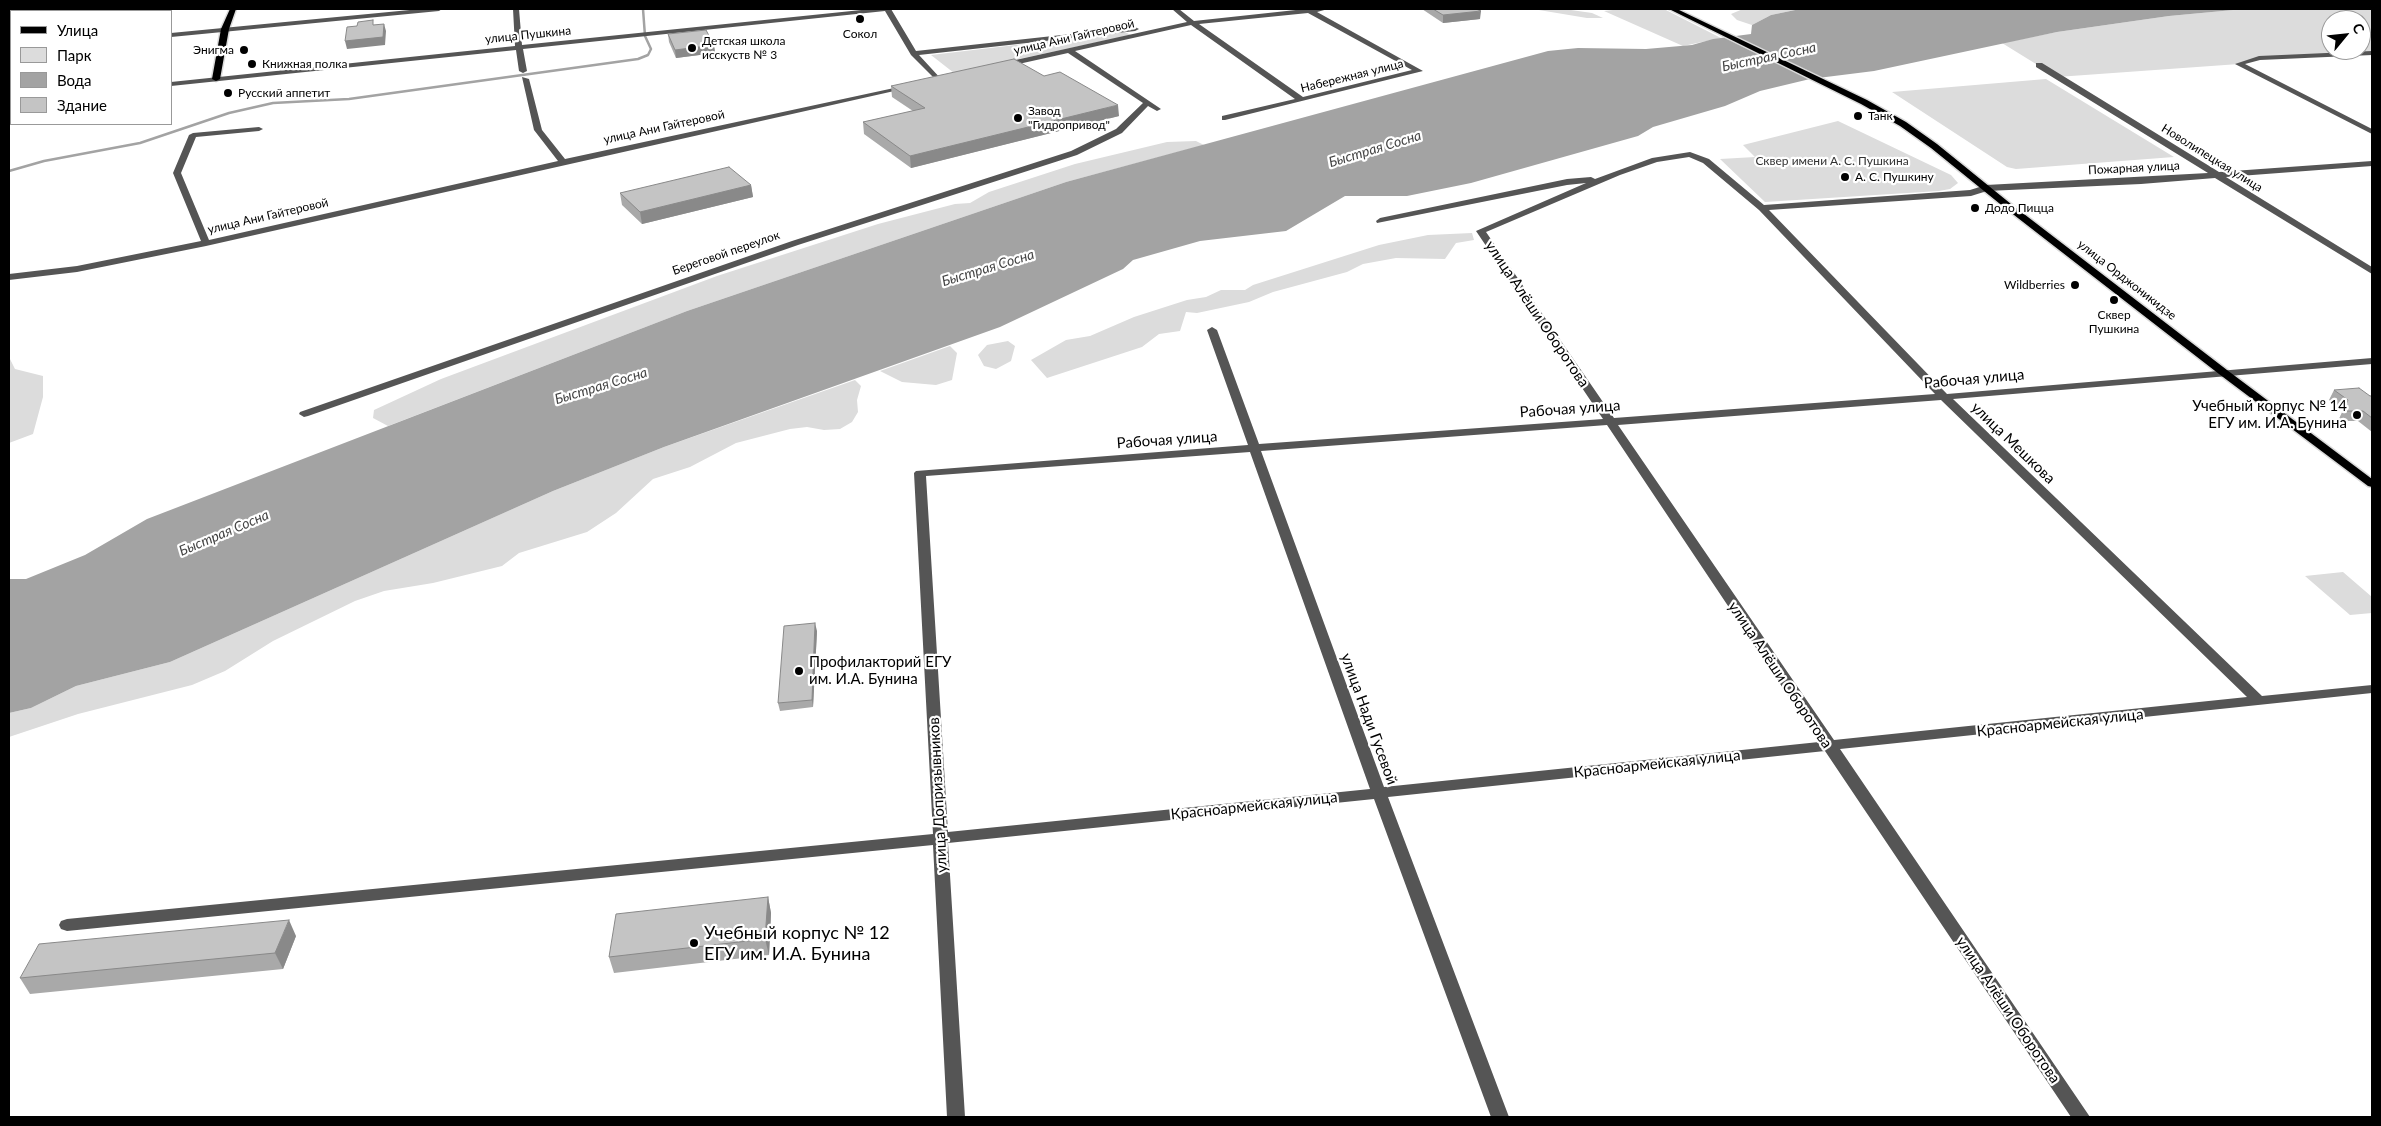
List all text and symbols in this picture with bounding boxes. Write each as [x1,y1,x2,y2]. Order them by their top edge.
legend [10,10,172,125]
north arrow [2321,10,2371,60]
marker: Сокол [854,13,866,25]
street label: улица Ани Гайтеровой [1012,16,1136,58]
text: С [2349,20,2368,36]
text: Улица [57,21,98,39]
street label: улица Пушкина [484,23,572,47]
place label: Сокол [843,27,877,41]
place label: Детская школа исскуств № 3 [702,34,785,62]
water label: Быстрая Сосна [1720,39,1818,75]
marker: Детская школа исскуств № 3 [686,42,698,54]
place label: Энигма [193,43,234,57]
marker: Энигма [238,44,250,56]
text: Парк [57,46,91,64]
street label: Набережная улица [1299,56,1405,96]
place label: Книжная полка [262,57,347,71]
marker: Книжная полка [246,58,258,70]
text: Вода [57,71,92,89]
place label: Русский аппетит [238,86,330,100]
marker: Русский аппетит [222,87,234,99]
text: Здание [57,96,107,114]
place label: Завод "Гидропривод" [1028,104,1110,132]
street label: улица Ани Гайтеровой [602,107,726,147]
place label: Танк [1868,109,1893,123]
marker: Танк [1852,110,1864,122]
marker: Завод "Гидропривод" [1012,112,1024,124]
street label: Новолипецкая улица [2159,121,2265,195]
water label: Быстрая Сосна [1327,127,1423,171]
park label: Сквер имени А. С. Пушкина [1755,154,1909,168]
street label: Пожарная улица [2088,158,2180,178]
place label: А. С. Пушкину [1855,170,1934,184]
marker: А. С. Пушкину [1839,171,1851,183]
street label: улица Ани Гайтеровой [206,195,330,237]
place label: Додо Пицца [1985,201,2054,215]
marker: Додо Пицца [1969,202,1981,214]
street label: Береговой переулок [670,228,782,278]
street label: улица Алёши Оборотова [1481,237,1593,391]
street label: улица Орджоникидзе [2075,237,2179,323]
water label: Быстрая Сосна [940,246,1036,290]
place label: Wildberries [2004,278,2065,292]
marker: Wildberries [2069,279,2081,291]
marker: Сквер Пушкина [2108,294,2120,306]
place label: Сквер Пушкина [2089,308,2139,336]
water label: Быстрая Сосна [553,364,649,408]
street label: Рабочая улица [1923,366,2025,392]
street label: Рабочая улица [1519,397,1621,421]
place label: Учебный корпус № 14 ЕГУ им. И.А. Бунина [2192,397,2347,432]
street label: улица Мешкова [1967,398,2059,488]
marker: Учебный корпус № 14 ЕГУ им. И.А. Бунина [2351,409,2363,421]
street label: Рабочая улица [1116,428,1218,452]
water label: Быстрая Сосна [177,507,271,559]
street label: улица Алёши Оборотова [1724,598,1836,752]
street label: улица Нади Гусевой [1337,651,1401,787]
place label: Профилакторий ЕГУ им. И.А. Бунина [809,653,951,688]
marker: Профилакторий ЕГУ им. И.А. Бунина [793,665,805,677]
street label: Красноармейская улица [1976,705,2144,741]
street label: улица Допризывников [925,717,951,873]
street label: Красноармейская улица [1573,746,1741,782]
street label: Красноармейская улица [1170,788,1338,824]
place label: Учебный корпус № 12 ЕГУ им. И.А. Бунина [704,922,890,964]
street label: улица Алёши Оборотова [1952,933,2064,1087]
marker: Учебный корпус № 12 ЕГУ им. И.А. Бунина [688,937,700,949]

